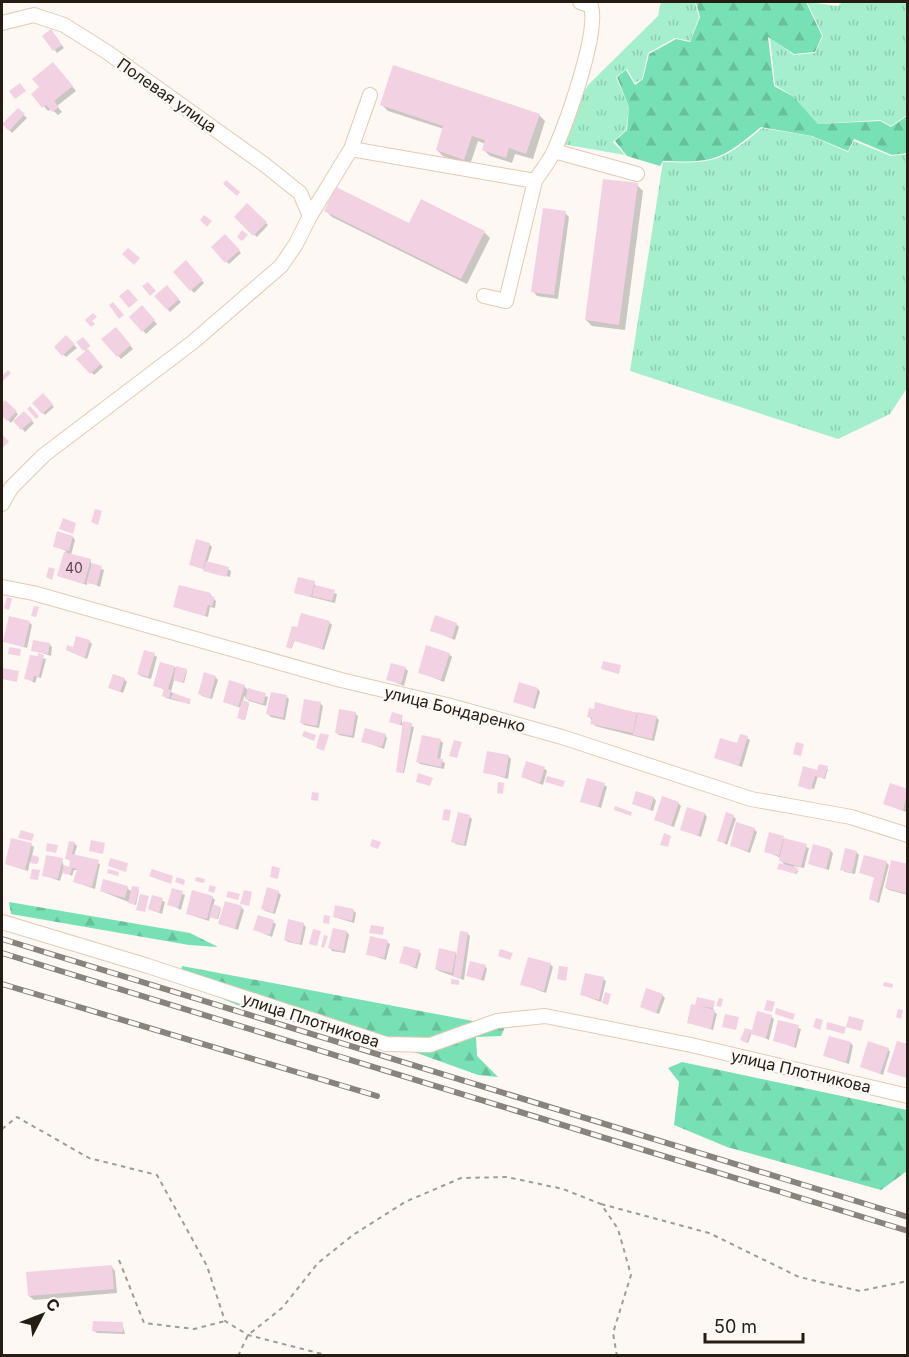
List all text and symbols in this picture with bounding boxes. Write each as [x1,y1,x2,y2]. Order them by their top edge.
street label: Полевая улица [113,53,221,137]
house number: 40 [65,559,83,576]
street label: улица Бондаренко [382,682,528,736]
street label: улица Плотникова [240,988,382,1052]
street label: улица Плотникова [729,1045,873,1097]
north arrow [12,1285,72,1345]
text: С [42,1294,65,1316]
scale bar [705,1306,802,1344]
text: 50 m [714,1316,757,1337]

